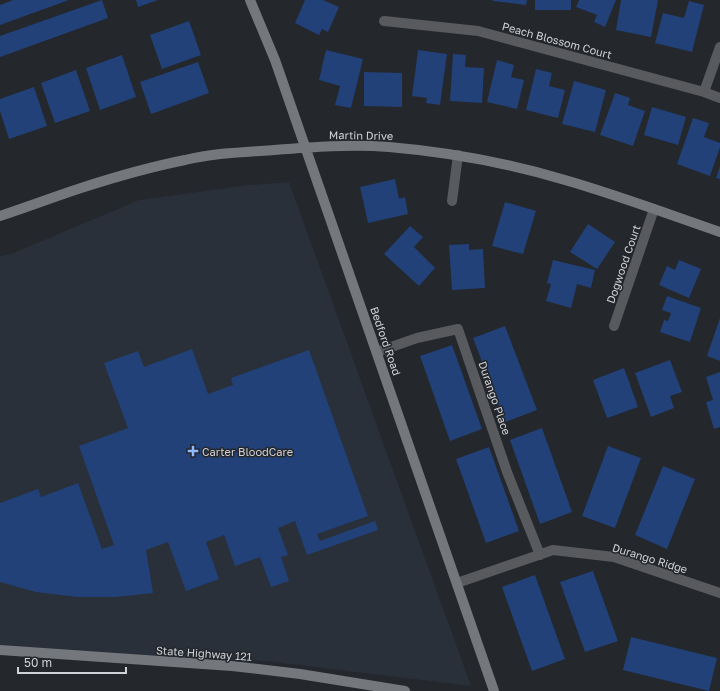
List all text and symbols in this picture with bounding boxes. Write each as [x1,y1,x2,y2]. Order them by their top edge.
street label: Peach Blossom Court [501,19,613,61]
street label: Martin Drive [329,128,393,142]
street label: Dogwood Court [603,223,643,305]
street label: Bedford Road [368,305,404,377]
street label: Durango Place [476,360,514,436]
marker: Carter BloodCare [187,445,199,457]
place label: Carter BloodCare [202,445,293,458]
street label: Durango Ridge [611,540,689,576]
street label: State Highway 121 [156,643,252,663]
scale bar [18,649,126,675]
text: 50 m [24,655,52,670]

